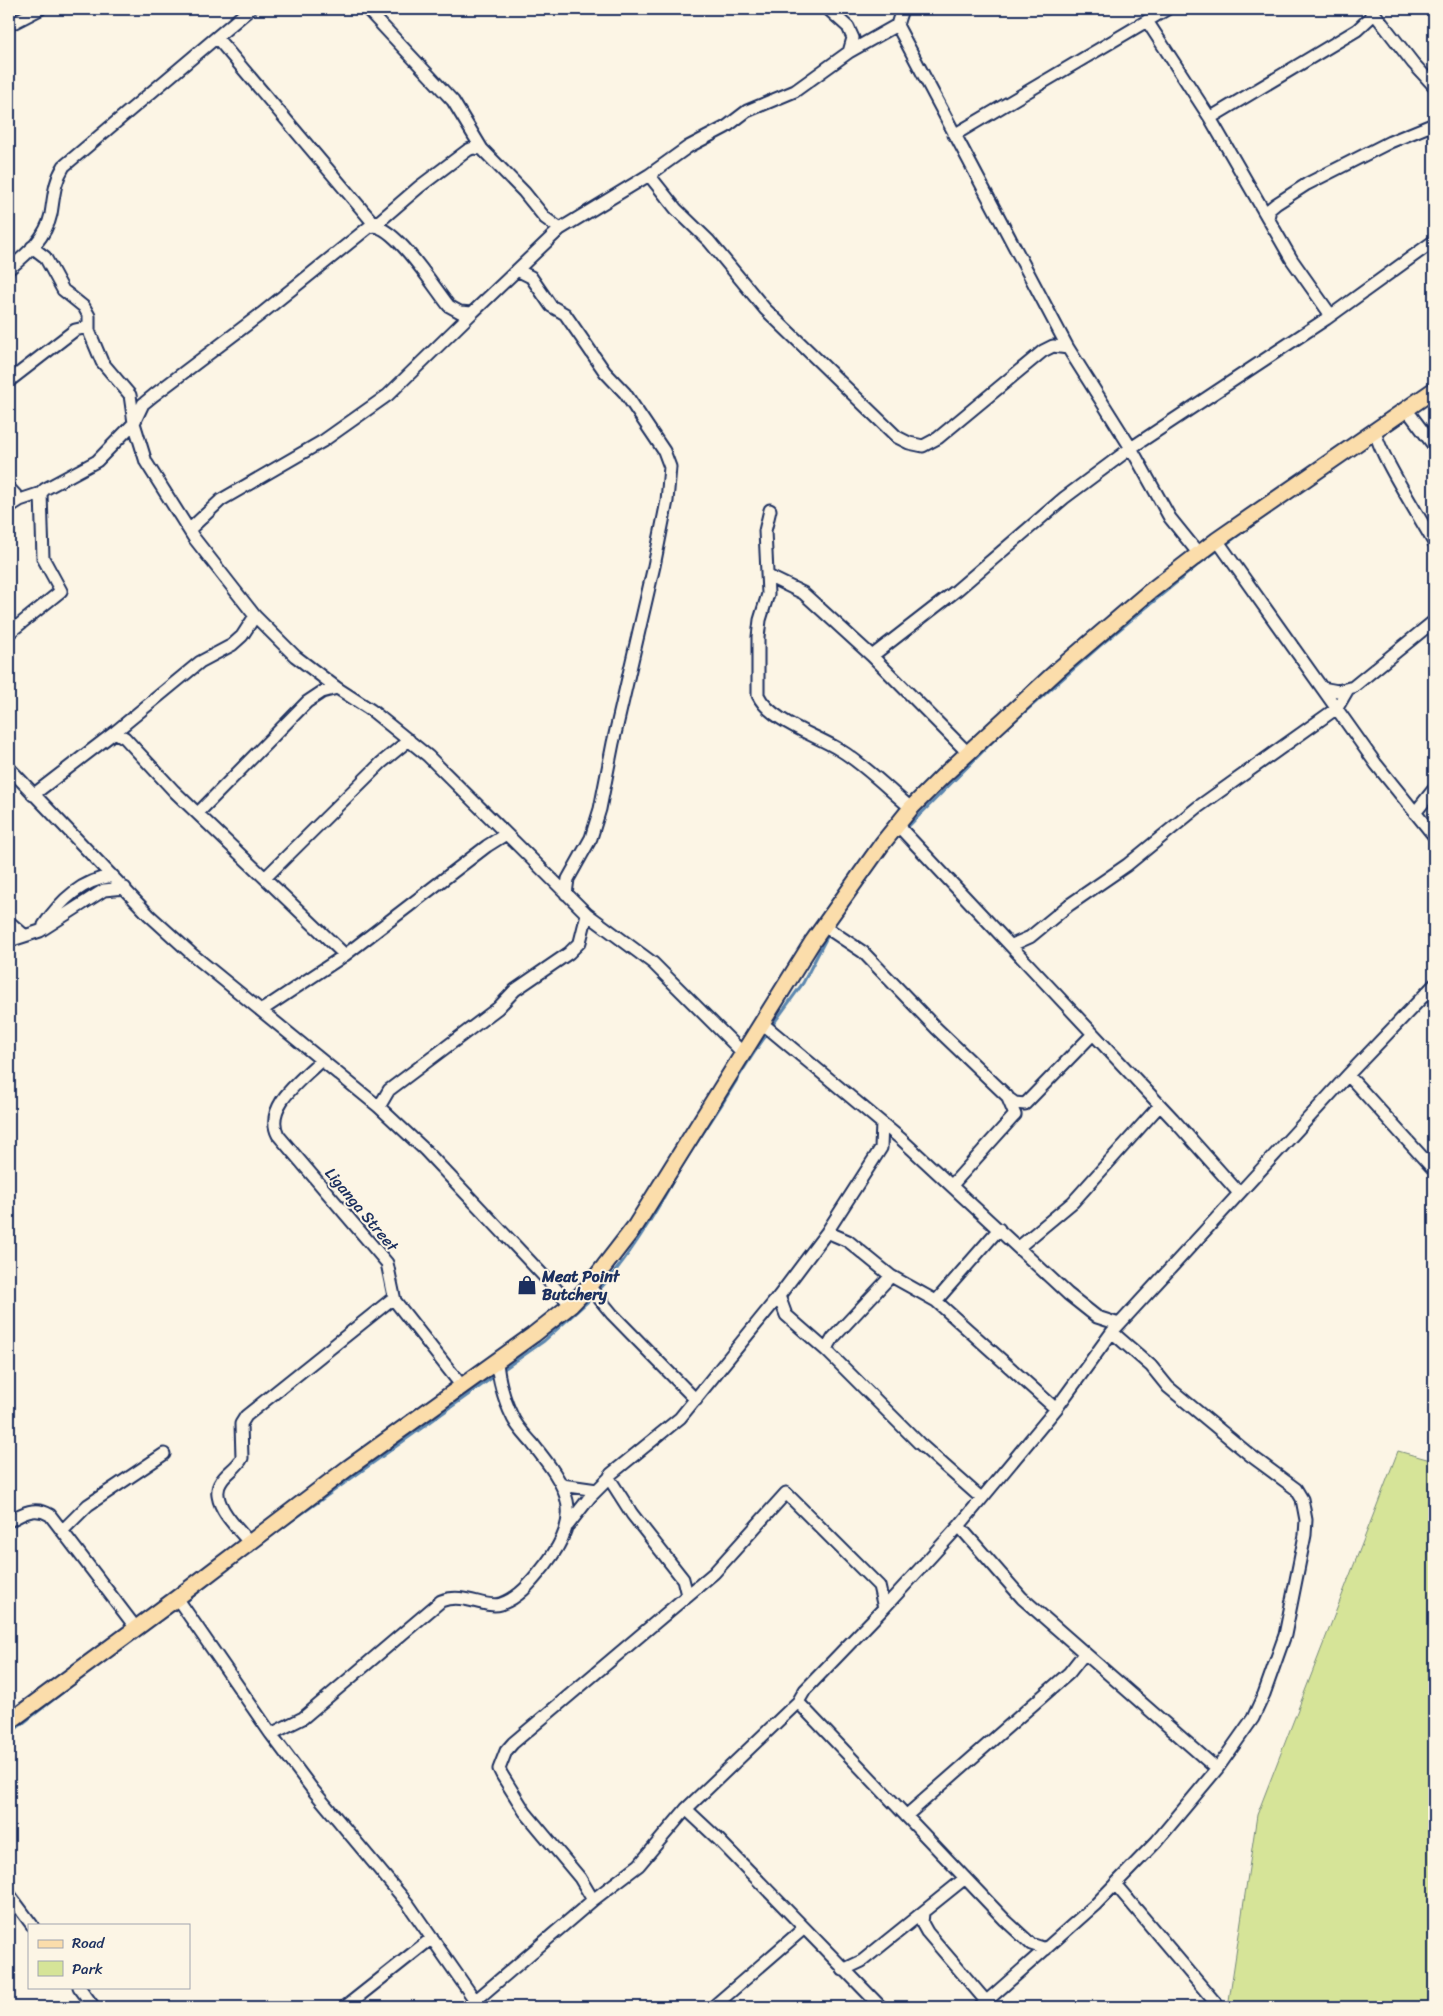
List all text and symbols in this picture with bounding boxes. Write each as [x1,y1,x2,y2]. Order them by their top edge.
street label: Liganga Street [317,1160,406,1259]
place label: Meat Point Butchery [541,1262,621,1309]
shop icon: Meat Point Butchery [516,1274,538,1296]
legend [28,1924,190,1988]
text: Road [72,1930,105,1956]
text: Park [72,1956,103,1982]

